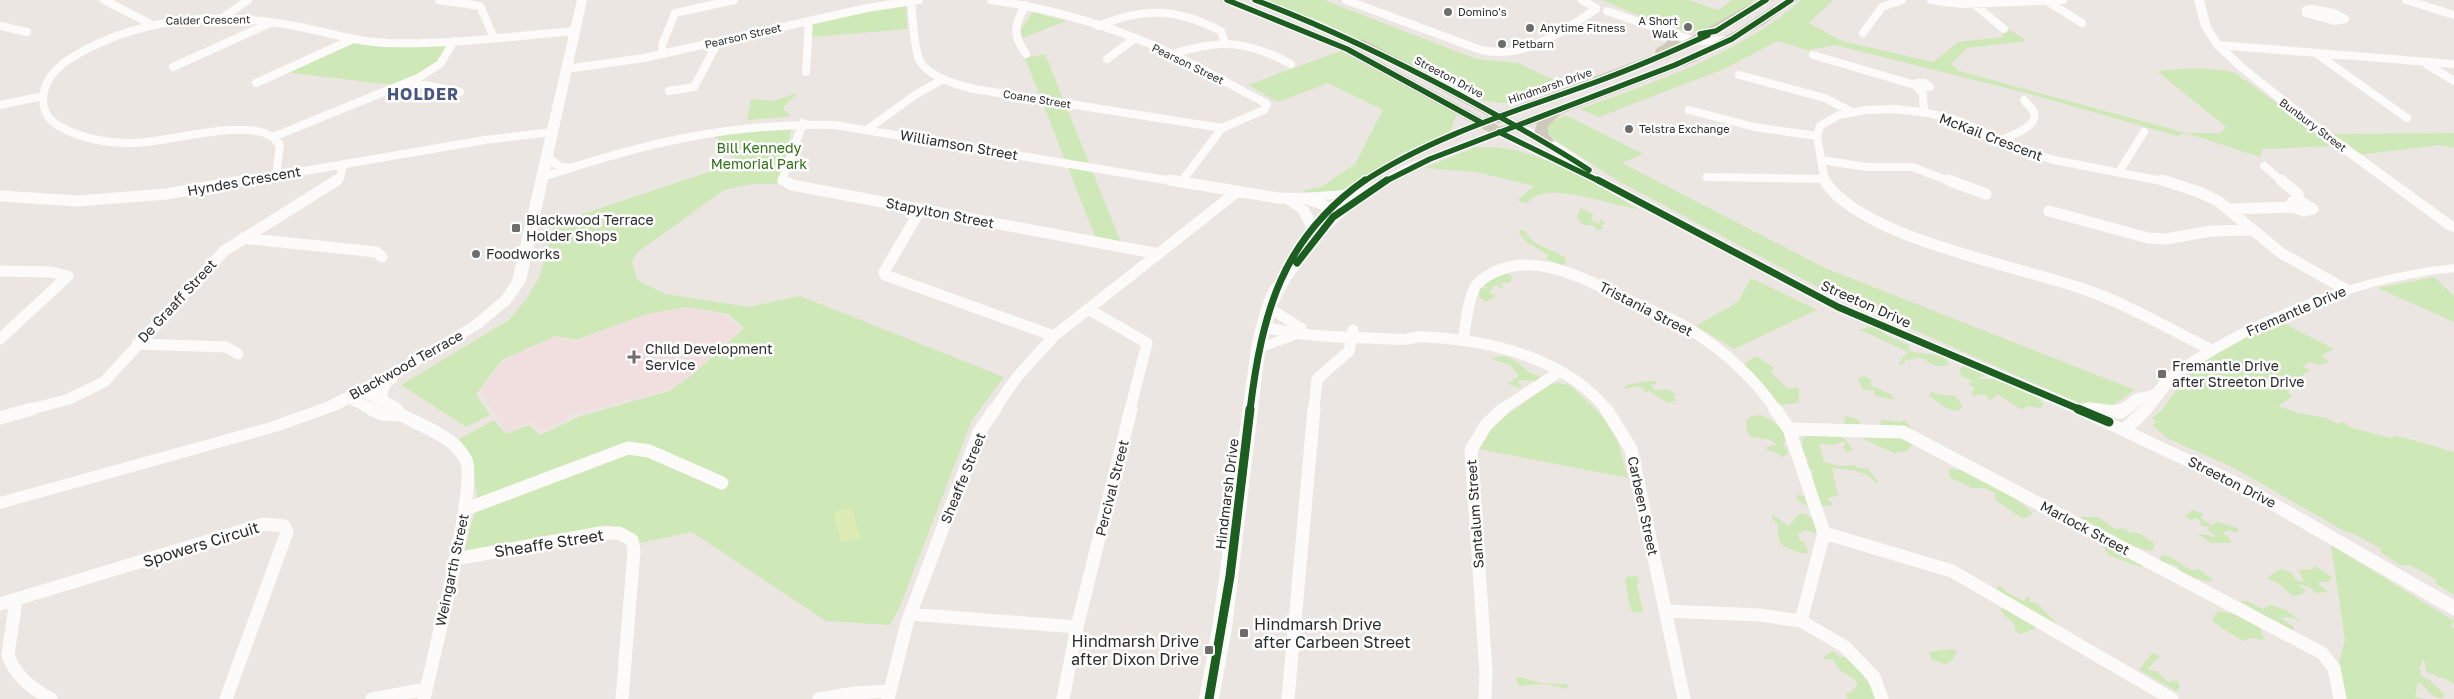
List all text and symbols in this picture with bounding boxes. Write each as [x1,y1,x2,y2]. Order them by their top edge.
place label: Domino's [1458,5,1507,18]
marker: Domino's [1442,6,1454,18]
street label: Calder Crescent [166,12,250,27]
place label: A Short Walk [1639,14,1678,40]
street label: Pearson Street [703,20,783,51]
place label: Anytime Fitness [1540,21,1625,34]
marker: A Short Walk [1682,21,1694,33]
marker: Anytime Fitness [1524,22,1536,34]
place label: Petbarn [1512,37,1554,50]
marker: Petbarn [1496,38,1508,50]
street label: Pearson Street [1150,41,1226,87]
street label: Streeton Drive [1413,53,1486,100]
street label: Hindmarsh Drive [1506,65,1593,106]
district label: HOLDER [387,84,459,104]
street label: Coane Street [1002,87,1072,110]
street label: Bunbury Street [2277,95,2349,154]
street label: McKail Crescent [1937,109,2045,164]
place label: Telstra Exchange [1639,122,1730,135]
marker: Telstra Exchange [1623,123,1635,135]
street label: Williamson Street [899,126,1019,163]
park label: Bill Kennedy Memorial Park [711,139,807,172]
street label: Hyndes Crescent [186,162,302,199]
street label: Stapylton Street [884,194,996,231]
place label: Blackwood Terrace Holder Shops [526,211,654,244]
marker: Blackwood Terrace Holder Shops [510,222,522,234]
place label: Foodworks [486,245,560,262]
marker: Foodworks [470,248,482,260]
street label: De Graaff Street [134,255,220,346]
street label: Streeton Drive [1819,276,1914,331]
street label: Tristania Street [1597,278,1696,339]
street label: Fremantle Drive [2243,282,2348,339]
street label: Blackwood Terrace [346,326,466,403]
place label: Child Development Service [645,340,773,373]
marker: Child Development Service [627,350,641,364]
place label: Fremantle Drive after Streeton Drive [2172,357,2304,390]
marker: Fremantle Drive after Streeton Drive [2156,368,2168,380]
street label: Sheaffe Street [937,430,989,526]
street label: Percival Street [1091,438,1132,538]
street label: Hindmarsh Drive [1211,438,1242,550]
street label: Streeton Drive [2185,452,2279,511]
street label: Carbeen Street [1625,455,1662,557]
street label: Santalum Street [1462,459,1487,569]
street label: Marlock Street [2038,497,2133,558]
street label: Weingarth Street [431,512,472,628]
street label: Spowers Circuit [140,517,262,571]
street label: Sheaffe Street [493,524,605,562]
place label: Hindmarsh Drive after Carbeen Street [1254,614,1411,652]
marker: Hindmarsh Drive after Carbeen Street [1238,627,1250,639]
place label: Hindmarsh Drive after Dixon Drive [1071,631,1199,669]
marker: Hindmarsh Drive after Dixon Drive [1203,644,1215,656]

